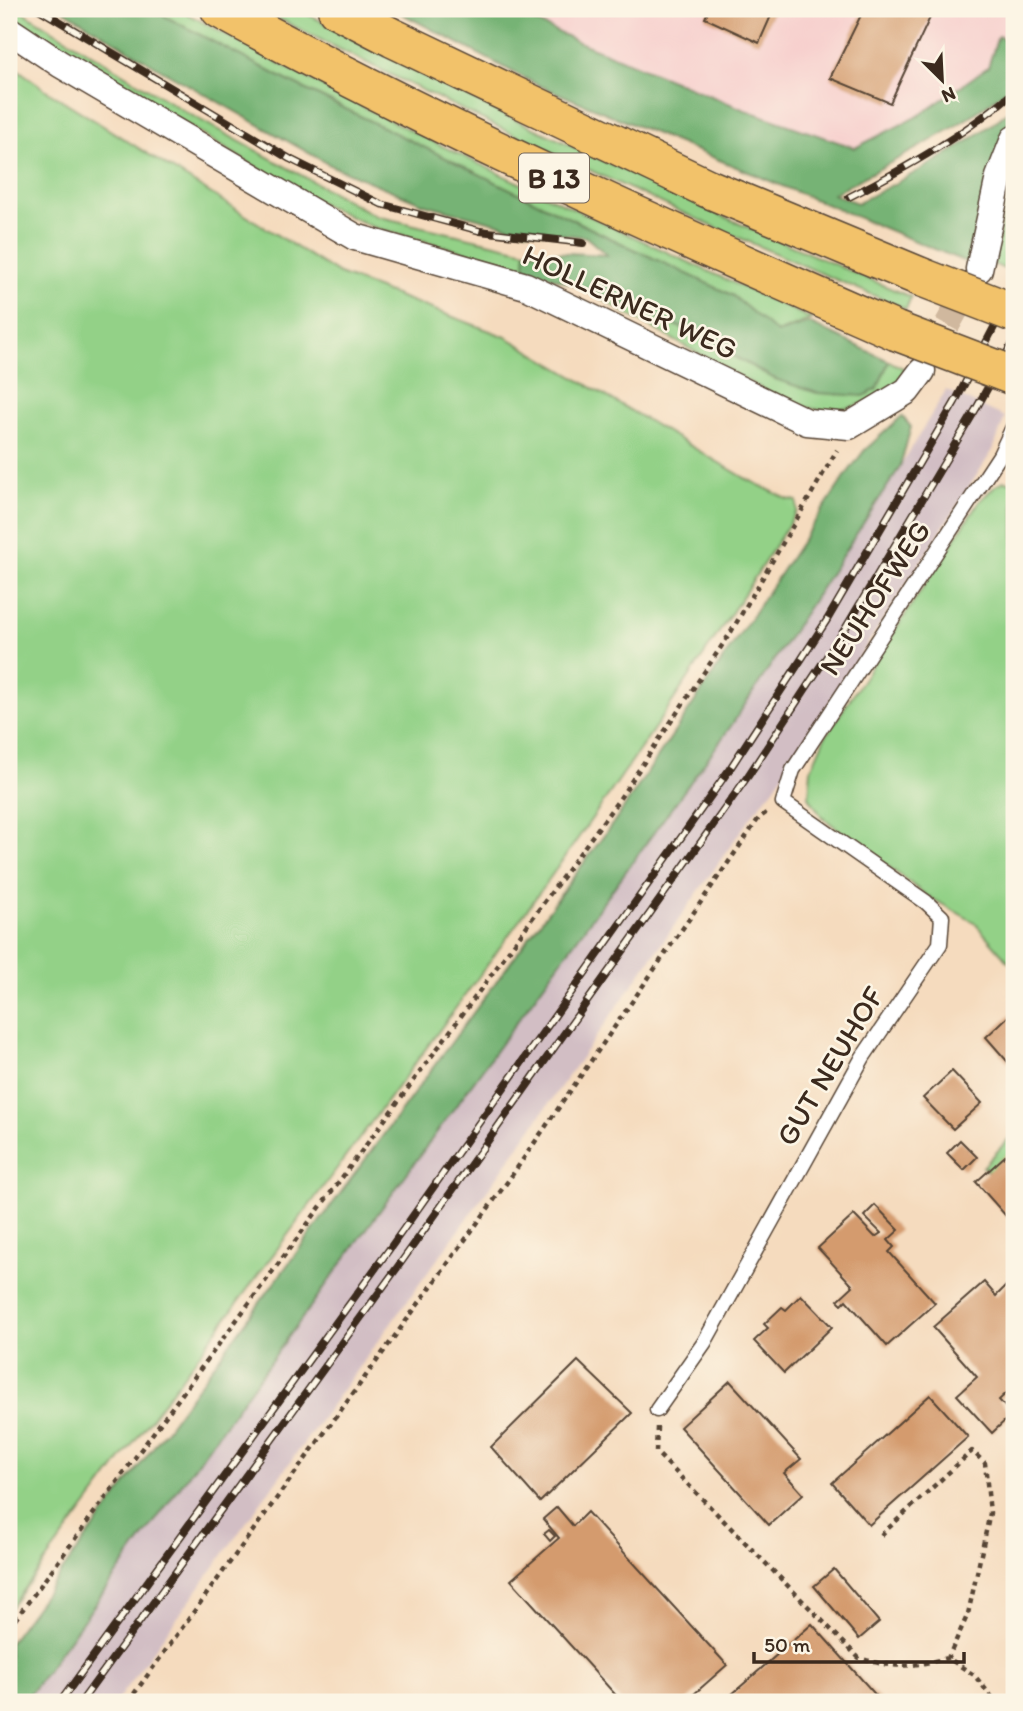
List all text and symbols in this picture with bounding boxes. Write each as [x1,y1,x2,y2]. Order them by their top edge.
north arrow [908,46,978,116]
text: N [938,82,959,108]
road number: B 13 [519,154,589,202]
street label: HOLLERNER WEG [517,236,744,367]
street label: NEUHOFWEG [811,513,938,682]
street label: GUT NEUHOF [768,979,892,1152]
scale bar [754,1620,964,1664]
text: 50 m [764,1632,811,1657]

